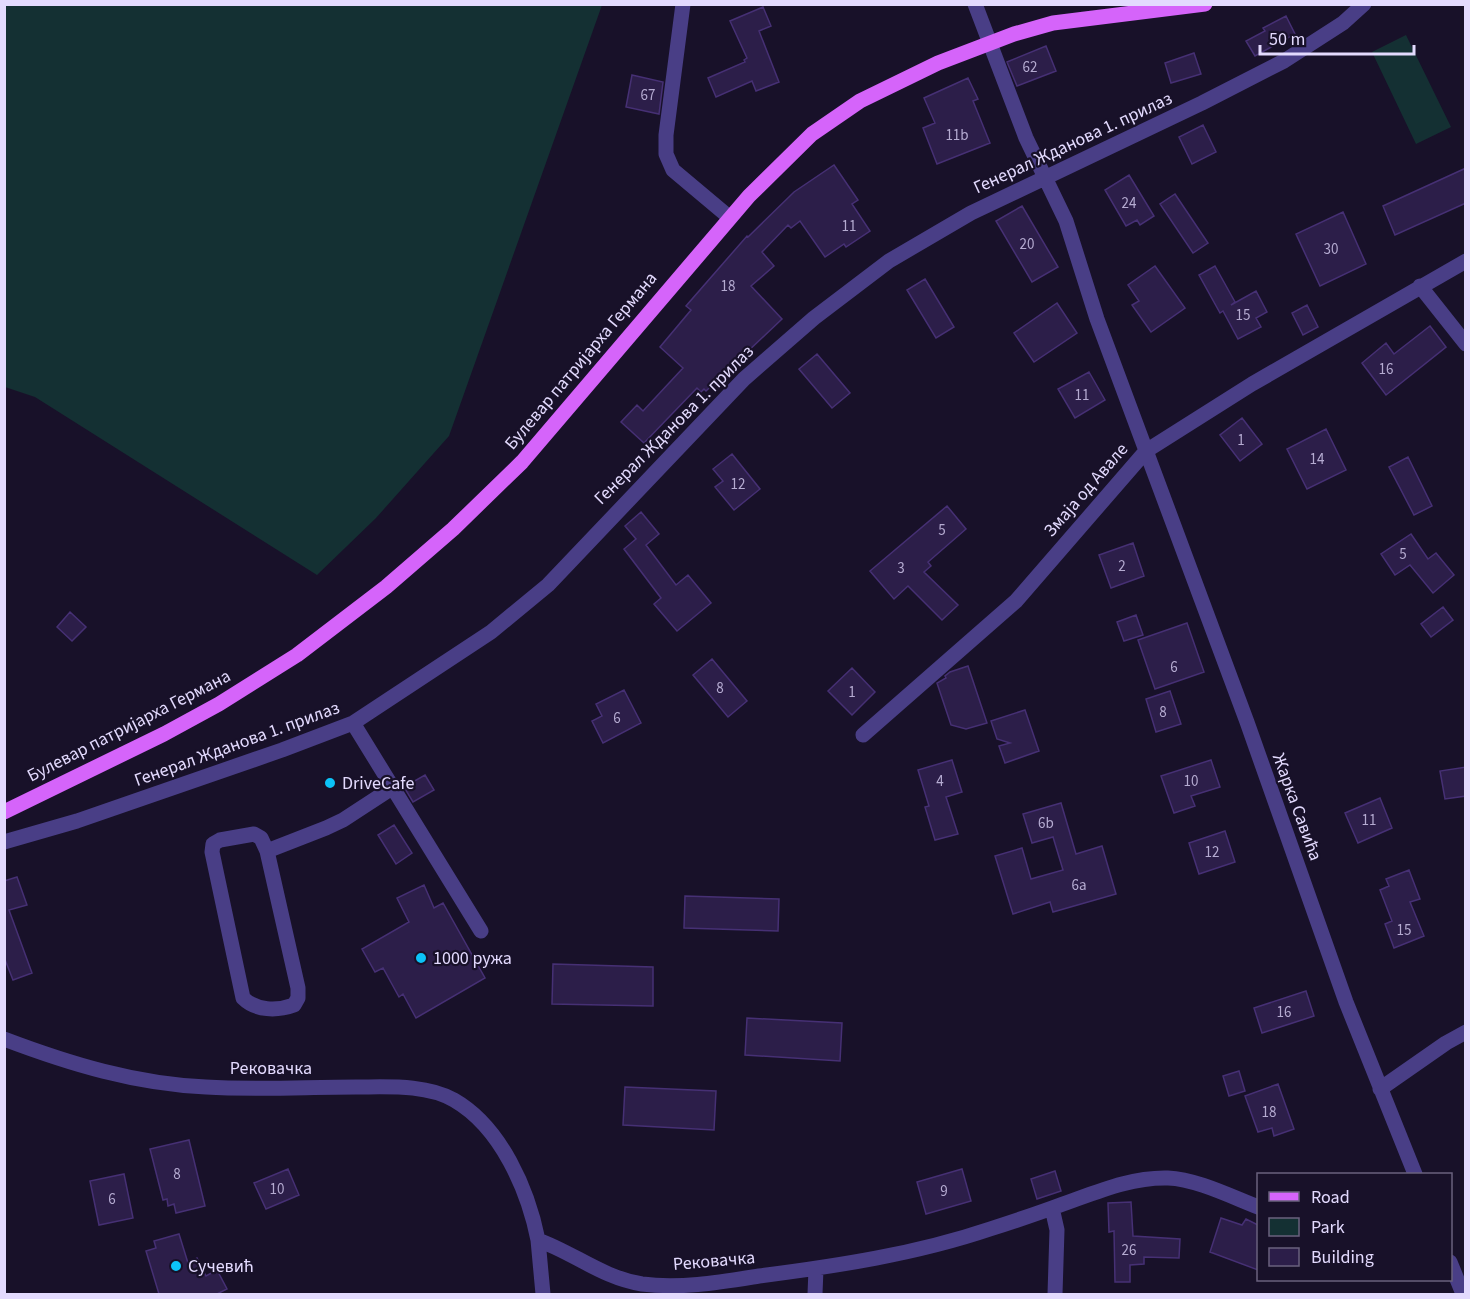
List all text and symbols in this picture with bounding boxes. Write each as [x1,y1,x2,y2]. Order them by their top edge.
scale bar [1260,18,1414,56]
text: 50 m [1269,27,1305,52]
house number: 62 [1023,57,1037,78]
house number: 67 [641,85,655,106]
street label: Генерал Жданова 1. прилаз [970,86,1176,200]
house number: 11b [945,125,969,146]
house number: 24 [1122,193,1137,214]
house number: 11 [842,216,856,237]
house number: 20 [1020,234,1034,255]
house number: 30 [1324,239,1338,260]
street label: Булевар патријарха Германа [499,267,663,455]
house number: 18 [721,276,735,297]
house number: 15 [1236,305,1250,326]
street label: Генерал Жданова 1. прилаз [589,340,759,510]
house number: 16 [1379,359,1393,380]
house number: 11 [1075,385,1089,406]
house number: 1 [1237,430,1245,451]
street label: Змаја од Авале [1038,438,1134,542]
house number: 14 [1310,449,1325,470]
house number: 12 [731,474,745,495]
house number: 5 [938,520,946,541]
house number: 5 [1399,544,1407,565]
house number: 2 [1118,556,1126,577]
house number: 3 [897,558,905,579]
house number: 6 [1170,657,1178,678]
street label: Булевар патријарха Германа [23,664,235,788]
house number: 8 [716,678,724,699]
house number: 1 [848,682,856,703]
street label: Генерал Жданова 1. прилаз [131,695,343,793]
house number: 8 [1159,702,1167,723]
house number: 6 [613,708,621,729]
street label: Жарка Савића [1266,750,1328,864]
place label: DriveCafe [342,771,414,796]
house number: 4 [936,771,944,792]
house number: 10 [1184,771,1198,792]
marker: DriveCafe [323,776,337,790]
house number: 11 [1362,810,1376,831]
house number: 6b [1038,813,1054,834]
house number: 12 [1205,842,1219,863]
house number: 6a [1071,875,1087,896]
house number: 15 [1397,920,1411,941]
place label: 1000 ружа [433,946,512,971]
marker: 1000 ружа [414,951,428,965]
house number: 16 [1277,1002,1291,1023]
street label: Рековачка [230,1056,312,1081]
house number: 18 [1262,1102,1276,1123]
house number: 8 [173,1164,181,1185]
legend [1257,1173,1452,1281]
house number: 10 [270,1179,284,1200]
house number: 9 [940,1181,948,1202]
text: Road [1311,1185,1350,1210]
house number: 6 [108,1189,116,1210]
text: Park [1311,1215,1345,1240]
house number: 26 [1122,1240,1136,1261]
street label: Рековачка [672,1245,756,1277]
text: Building [1311,1245,1374,1270]
place label: Сучевић [188,1254,254,1279]
marker: Сучевић [169,1259,183,1273]

